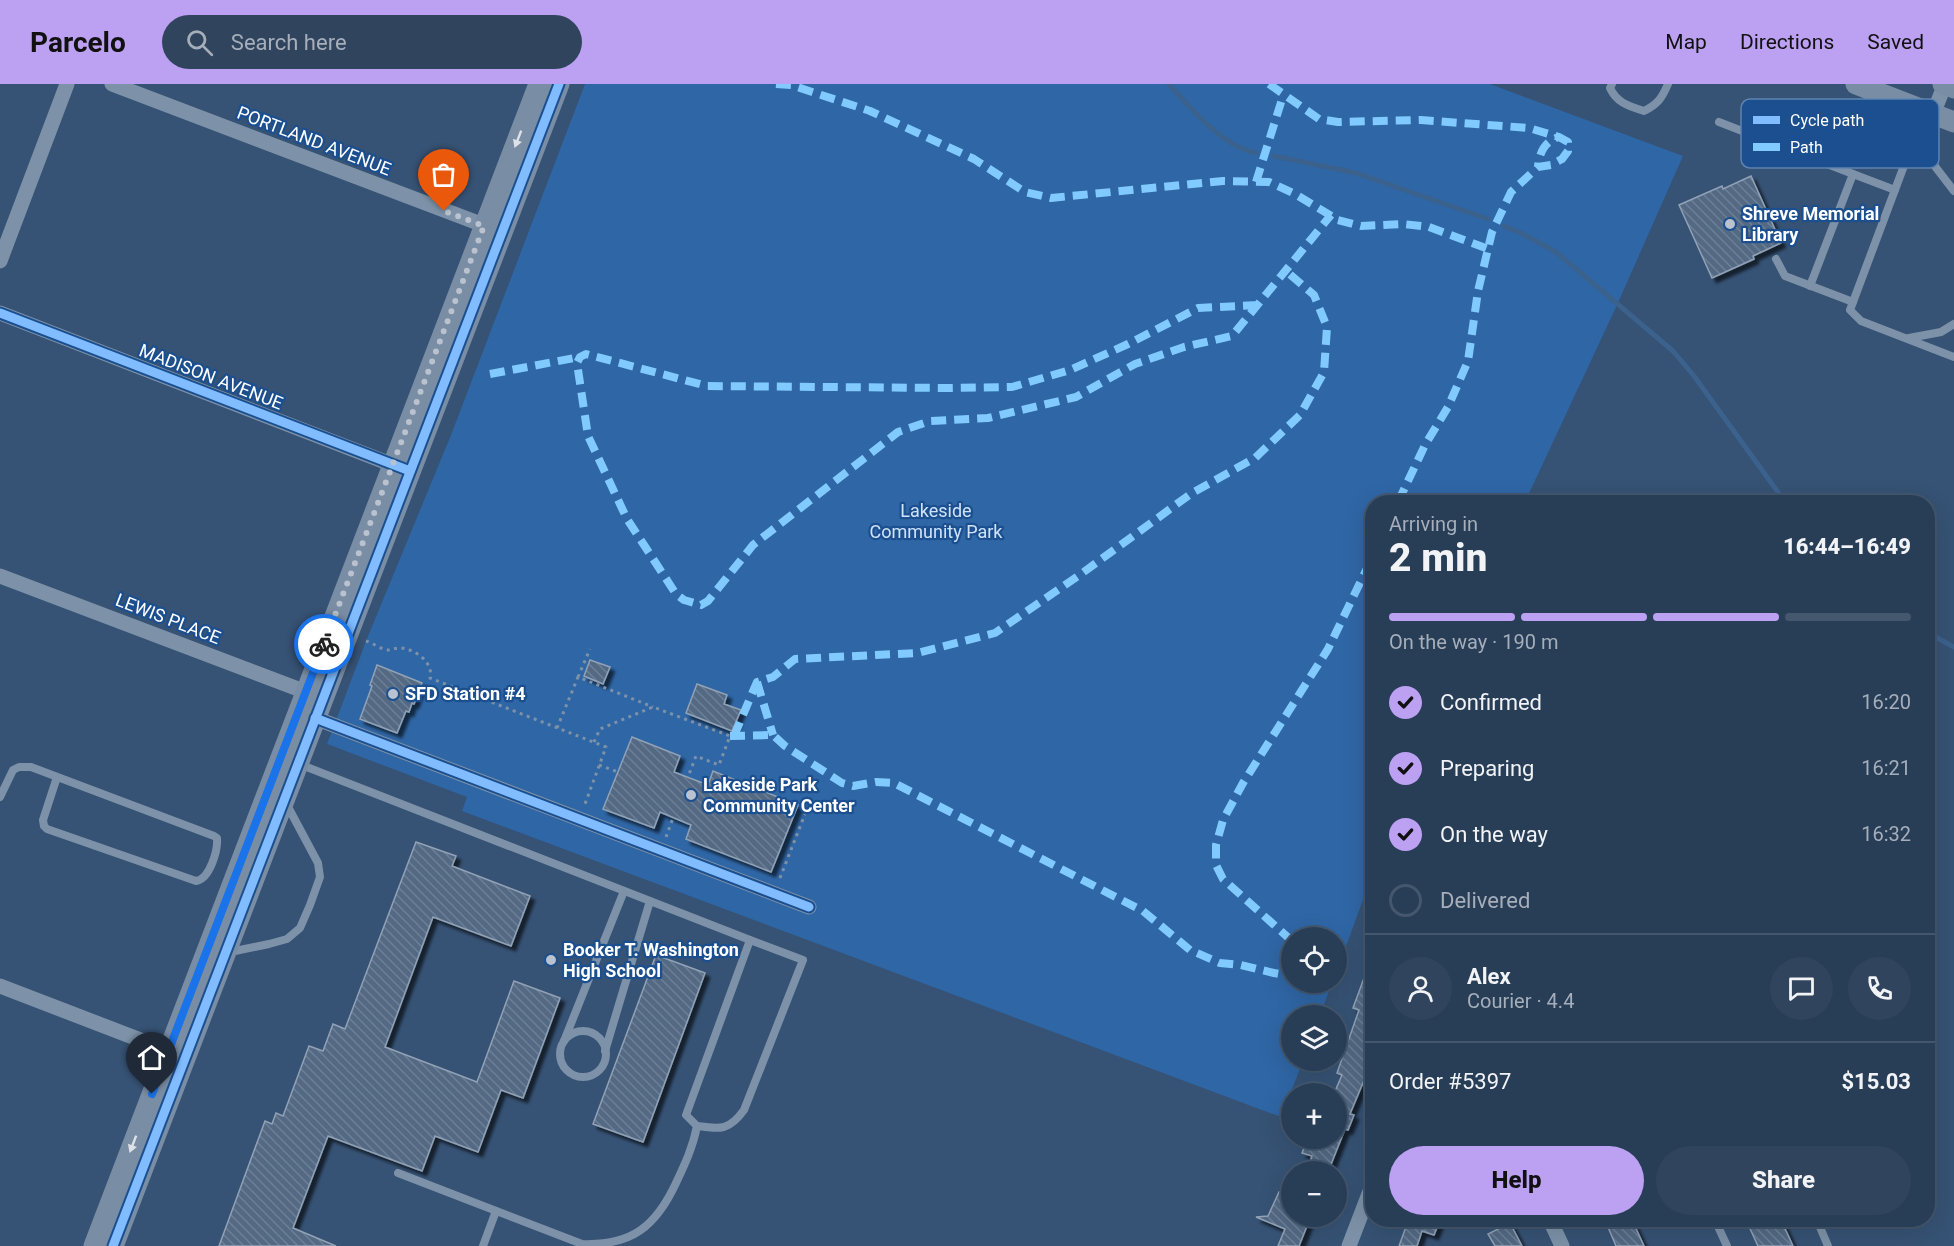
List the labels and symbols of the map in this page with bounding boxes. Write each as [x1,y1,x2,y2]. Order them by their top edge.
legend [1741,99,1939,168]
street label: PORTLAND AVENUE [234,102,394,180]
text: Cycle path [1790,111,1864,130]
one-way arrow [513,130,523,148]
text: Path [1790,138,1823,157]
pin [418,149,469,211]
place label: Shreve Memorial Library [1742,203,1879,245]
marker: Shreve Memorial Library [1723,217,1737,231]
street label: MADISON AVENUE [136,339,286,414]
park label: Lakeside Community Park [870,500,1003,542]
street label: LEWIS PLACE [113,589,224,648]
courier [294,614,354,674]
place label: SFD Station #4 [405,683,526,704]
marker: SFD Station #4 [386,687,400,701]
place label: Lakeside Park Community Center [703,774,855,816]
marker: Lakeside Park Community Center [684,788,698,802]
place label: Booker T. Washington High School [563,939,739,981]
marker: Booker T. Washington High School [544,953,558,967]
pin [126,1032,177,1094]
one-way arrow [127,1136,137,1154]

